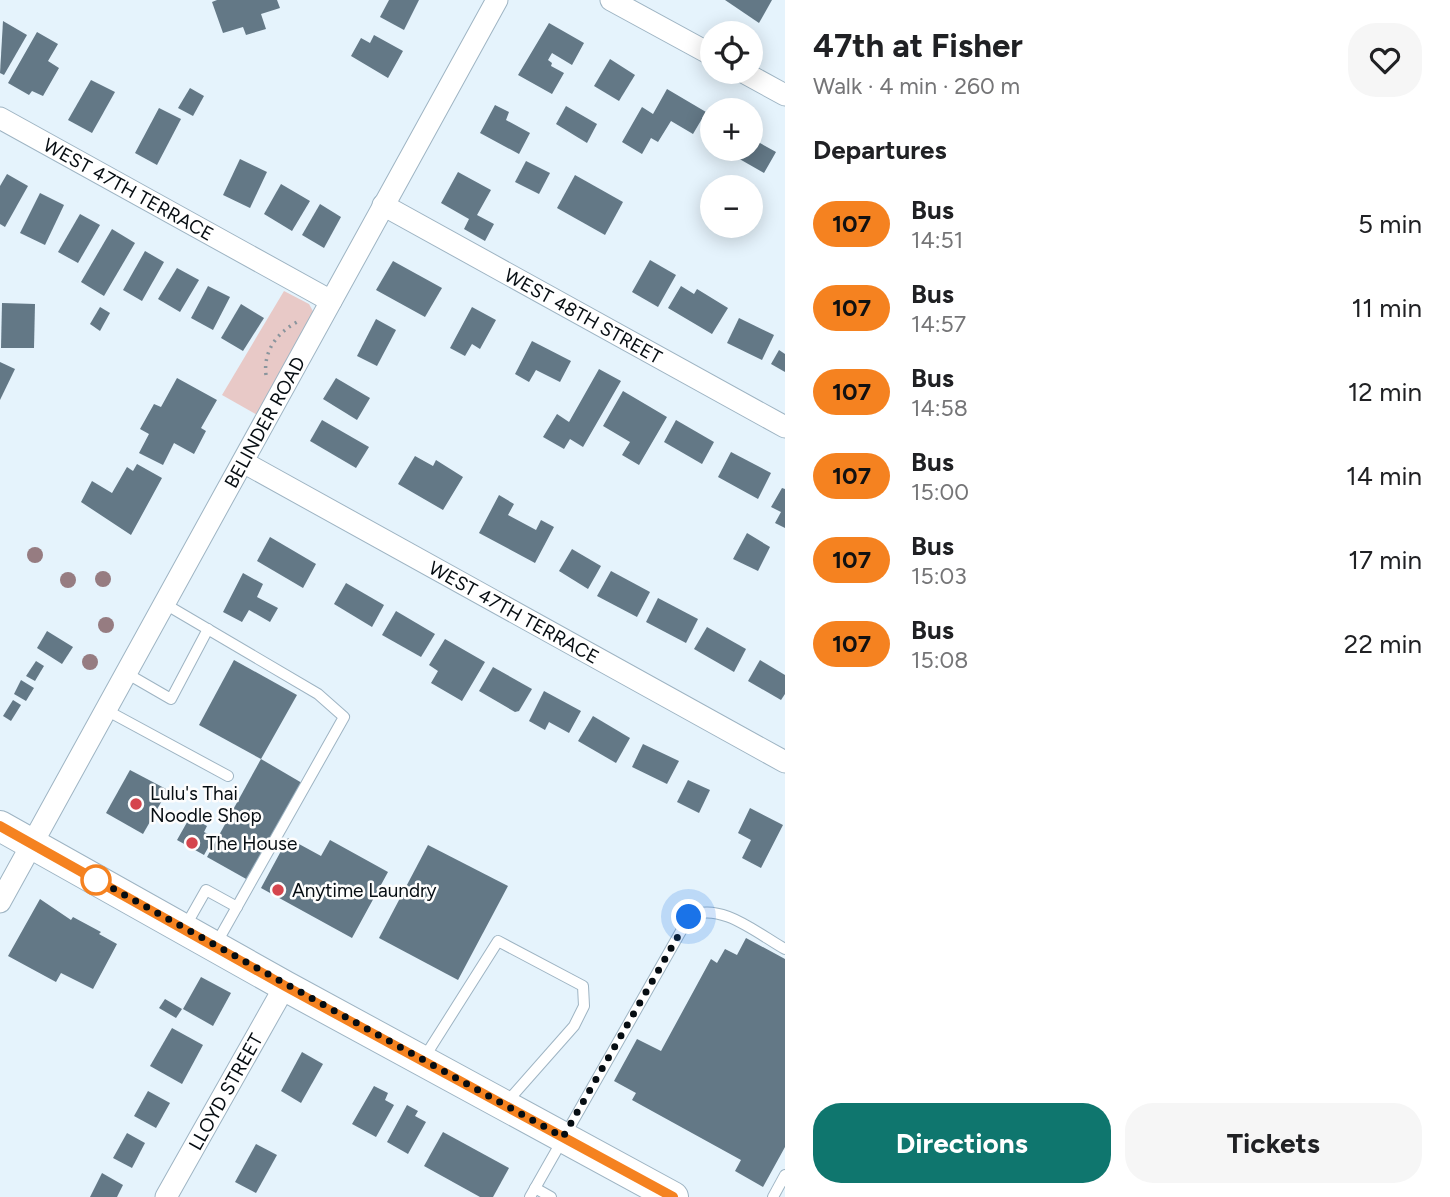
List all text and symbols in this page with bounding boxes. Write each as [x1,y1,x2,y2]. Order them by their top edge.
map controls [700,21,763,238]
button: locate [700,21,763,84]
button: heart [1348,23,1422,97]
text: 47th at Fisher [813,26,1023,65]
text: Walk · 4 min · 260 m [813,72,1020,100]
button: + [700,98,763,161]
street label: WEST 47TH TERRACE [40,133,218,245]
text: Departures [813,134,947,166]
button: − [700,175,763,238]
text: Bus [911,194,954,226]
text: 5 min [1358,208,1422,240]
text: 107 [832,209,871,238]
text: 14:51 [911,226,963,254]
street label: WEST 48TH STREET [501,263,667,369]
text: Bus [911,278,954,310]
text: 11 min [1351,292,1422,324]
text: 107 [832,293,871,322]
text: 14:57 [911,310,966,338]
street label: BELINDER ROAD [219,352,310,492]
text: Bus [911,362,954,394]
text: 12 min [1348,376,1422,408]
text: 107 [832,377,871,406]
text: 14:58 [911,394,968,422]
text: Bus [911,446,954,478]
text: 14 min [1346,460,1422,492]
text: 107 [832,461,871,490]
text: 15:00 [911,478,969,506]
text: Bus [911,530,954,562]
text: 17 min [1348,544,1422,576]
text: 107 [832,545,871,574]
street label: WEST 47TH TERRACE [425,556,603,668]
text: 15:03 [911,562,967,590]
text: Bus [911,614,954,646]
text: 22 min [1344,628,1422,660]
text: 107 [832,629,871,658]
text: 15:08 [911,646,968,674]
place label: Lulu's Thai Noodle Shop [150,782,262,827]
marker: Lulu's Thai Noodle Shop [128,796,144,812]
place label: The House [206,832,297,855]
marker: The House [184,835,200,851]
unlabelled marker [81,865,111,895]
place label: Anytime Laundry [292,879,436,902]
marker: Anytime Laundry [270,882,286,898]
your location [671,899,706,934]
street label: LLOYD STREET [183,1029,268,1154]
button: Directions [813,1103,1111,1183]
button: Tickets [1125,1103,1422,1183]

